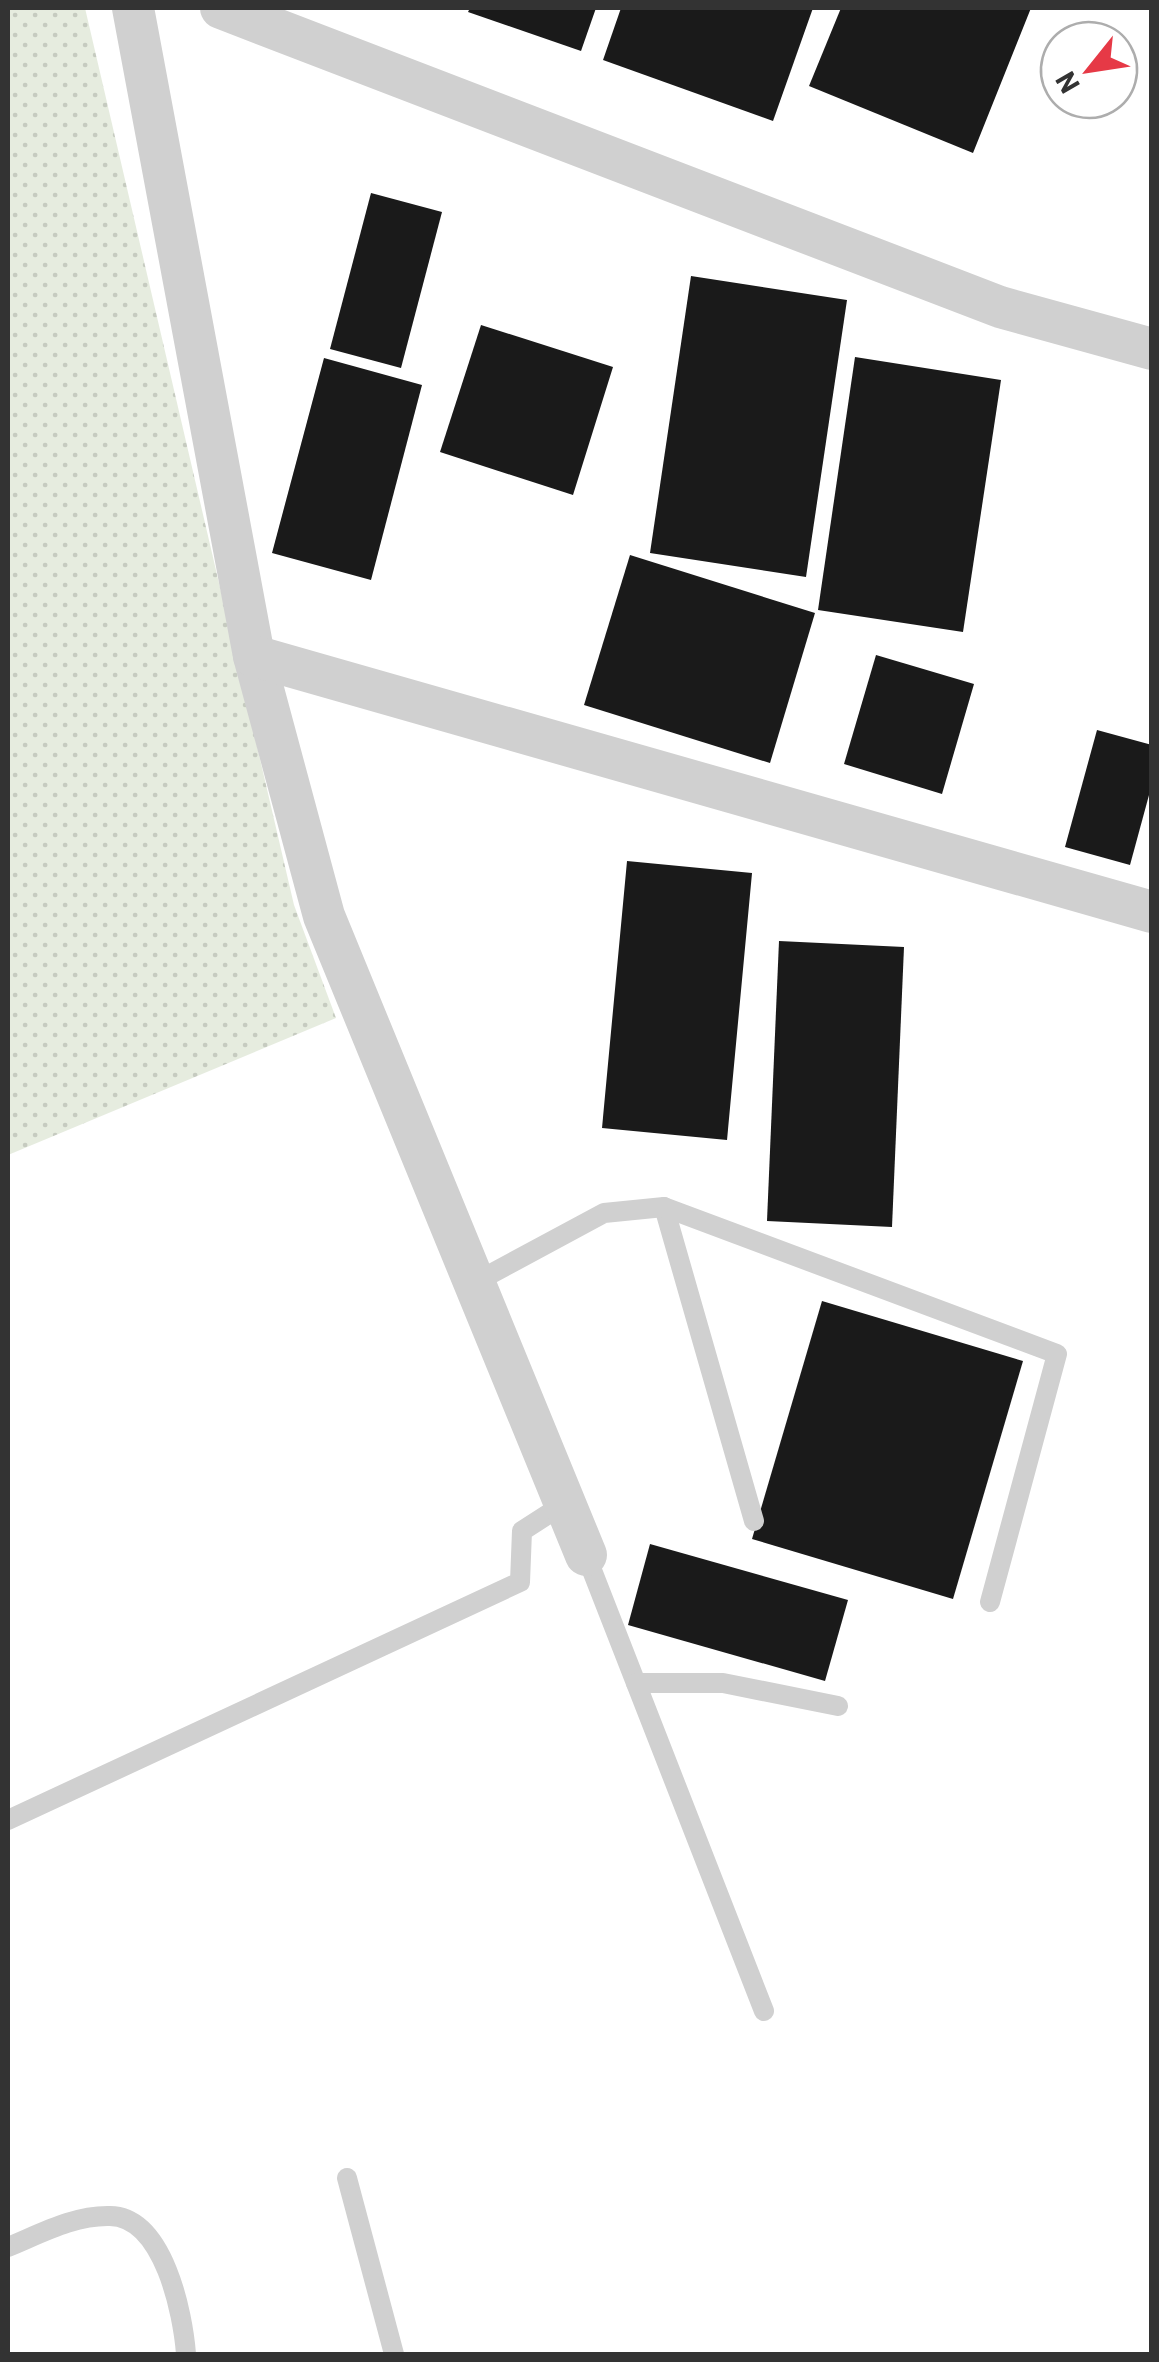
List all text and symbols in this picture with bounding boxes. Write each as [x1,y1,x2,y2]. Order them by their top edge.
north arrow [1039,20,1139,120]
text: N [1047,66,1086,100]

